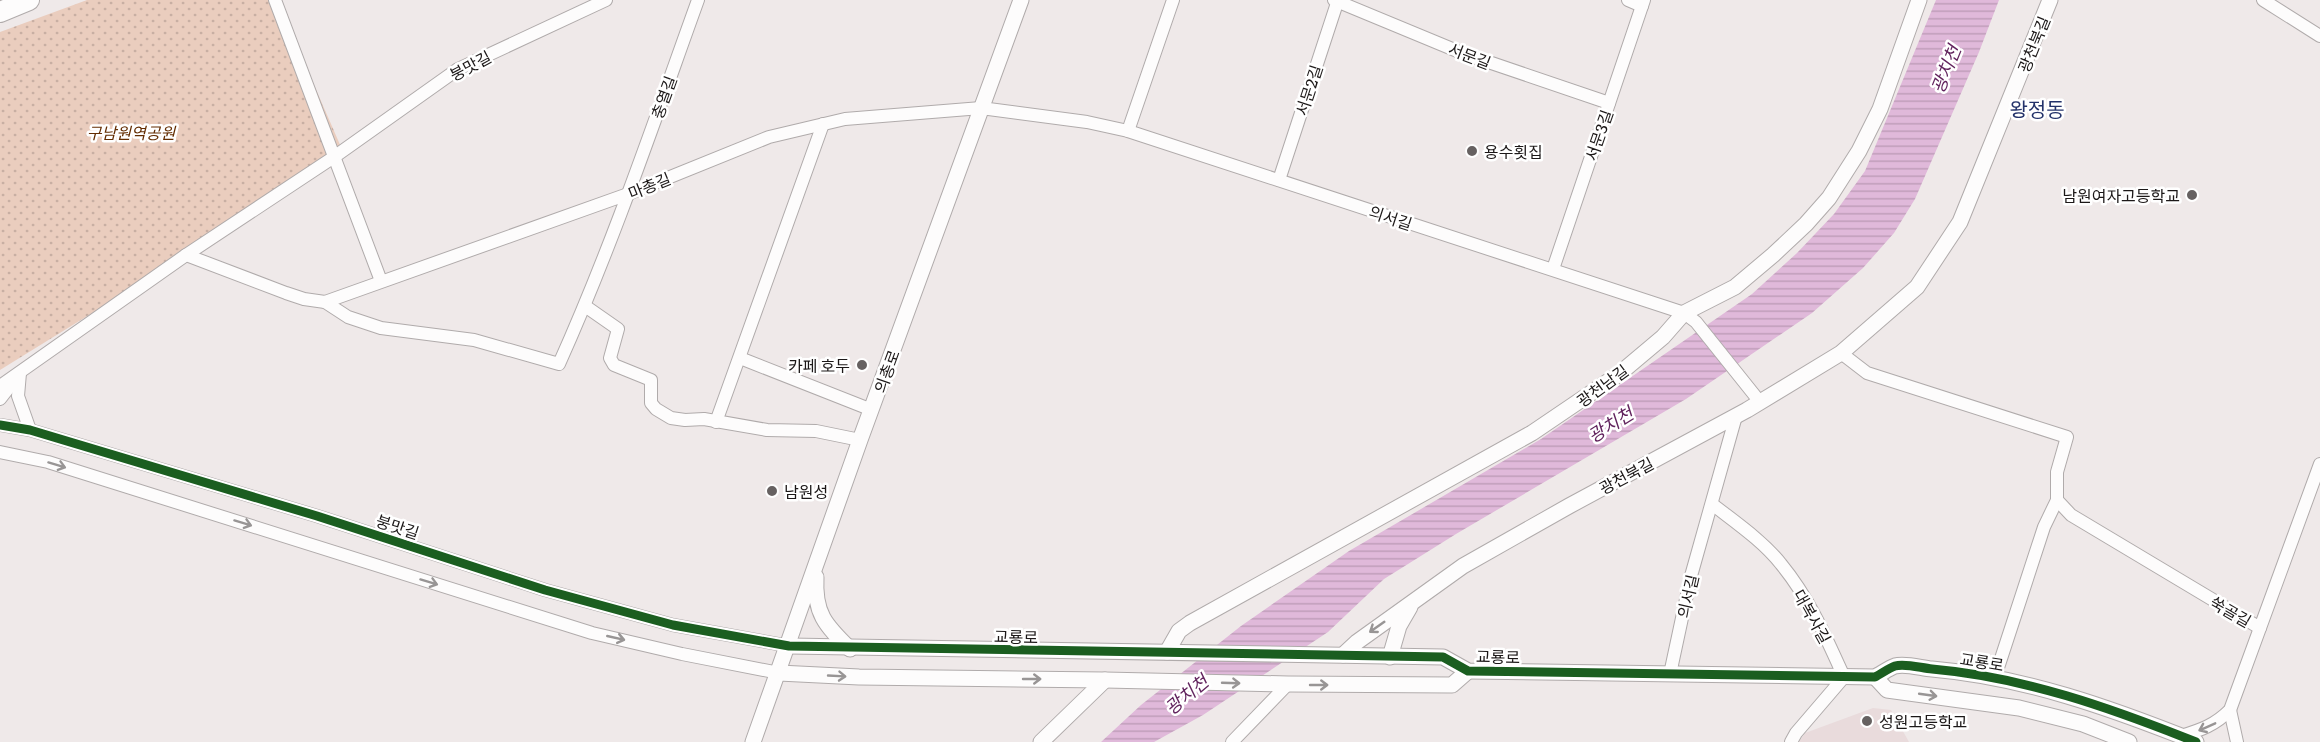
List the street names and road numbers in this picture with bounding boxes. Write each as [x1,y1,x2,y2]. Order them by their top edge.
street label: 광천북길 [2011,12,2055,76]
street label: 서문길 [1445,36,1495,74]
street label: 붕맛길 [445,44,495,86]
street label: 서문2길 [1289,61,1327,119]
street label: 충열길 [644,72,682,122]
street label: 서문3길 [1578,106,1618,164]
street label: 마총길 [624,166,674,204]
street label: 의서길 [1366,199,1416,235]
street label: 의총로 [867,346,905,396]
street label: 광천남길 [1571,358,1633,412]
street label: 광천북길 [1594,451,1658,499]
street label: 붕맛길 [373,508,423,544]
street label: 의서길 [1670,572,1704,620]
street label: 대복사길 [1788,584,1838,648]
street label: 쑥골길 [2206,590,2256,632]
street label: 교룡로 [994,624,1039,648]
street label: 교룡로 [1476,644,1521,668]
street label: 교룡로 [1958,646,2006,676]

